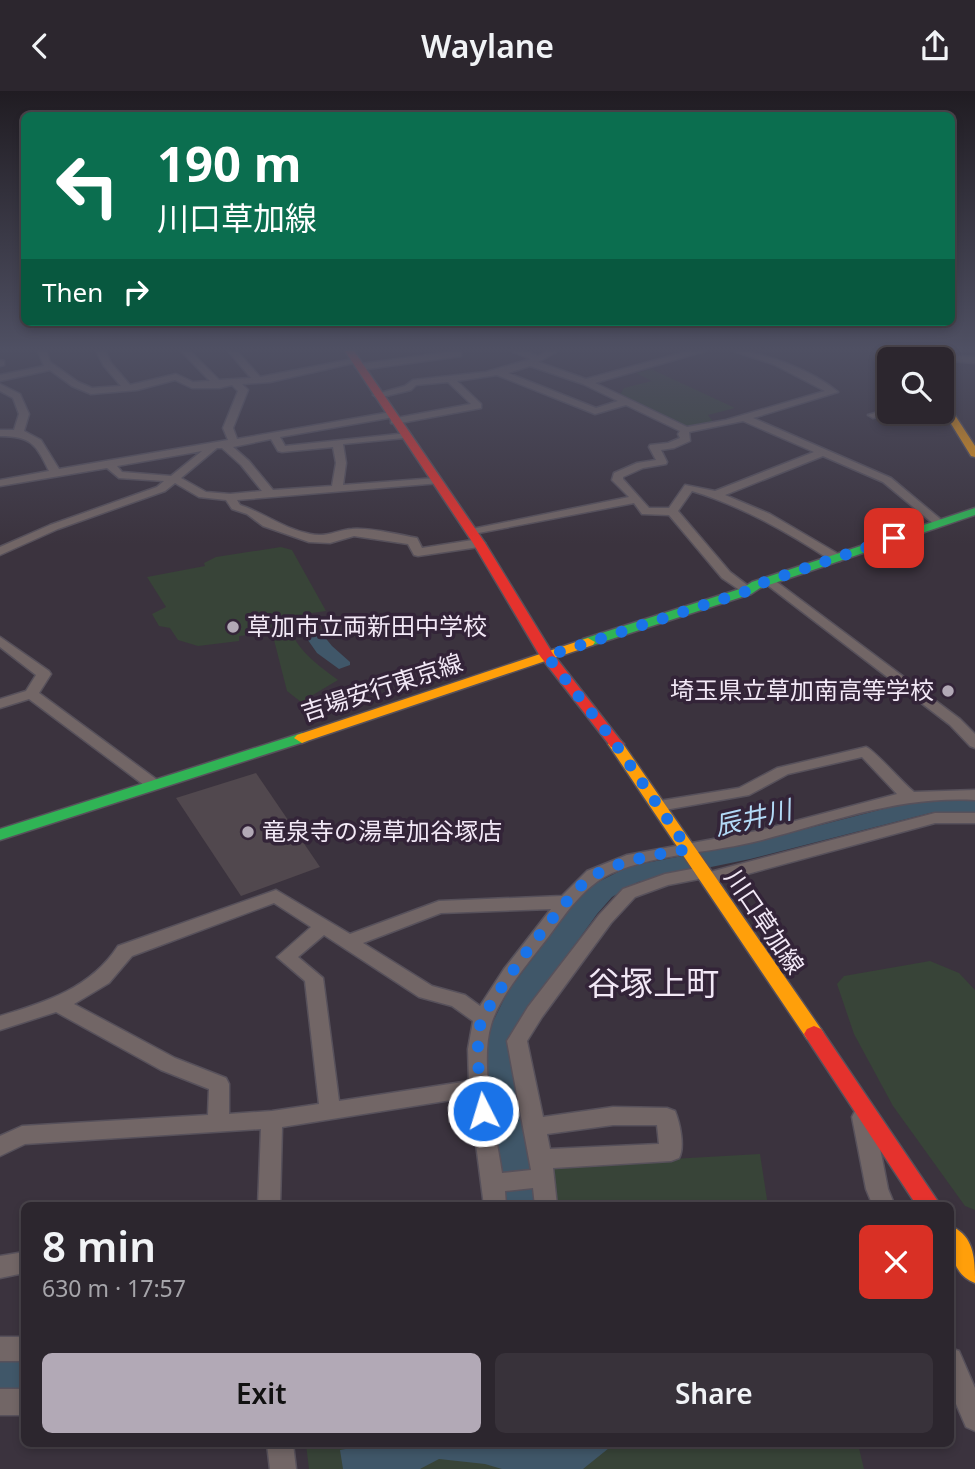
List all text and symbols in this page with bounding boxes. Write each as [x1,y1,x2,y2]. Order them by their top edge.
text: Waylane [421,24,554,67]
icon: back [21,27,59,65]
icon: share [916,27,954,65]
text: 190 m [157,130,302,196]
icon: left [42,140,133,231]
text: 川口草加線 [157,196,317,239]
icon: right [117,273,155,311]
text: Then [42,274,103,310]
map controls [877,347,954,424]
button: search [877,347,954,424]
pin [864,508,924,568]
icon: arrive [875,519,913,557]
place label: 草加市立両新田中学校 [247,609,487,642]
marker: 草加市立両新田中学校 [225,619,241,635]
street label: 吉場安行東京線 [297,645,467,728]
place label: 埼玉県立草加南高等学校 [670,673,934,706]
marker: 埼玉県立草加南高等学校 [940,683,956,699]
water label: 辰井川 [711,790,798,843]
place label: 竜泉寺の湯草加谷塚店 [262,814,502,847]
marker: 竜泉寺の湯草加谷塚店 [240,824,256,840]
street label: 川口草加線 [718,862,812,980]
district label: 谷塚上町 [587,960,719,1005]
position arrow [446,1074,520,1148]
text: 8 min [42,1217,156,1274]
button: close [859,1225,933,1299]
text: 630 m · 17:57 [42,1272,186,1304]
button: Exit [42,1353,481,1433]
button: Share [495,1353,933,1433]

